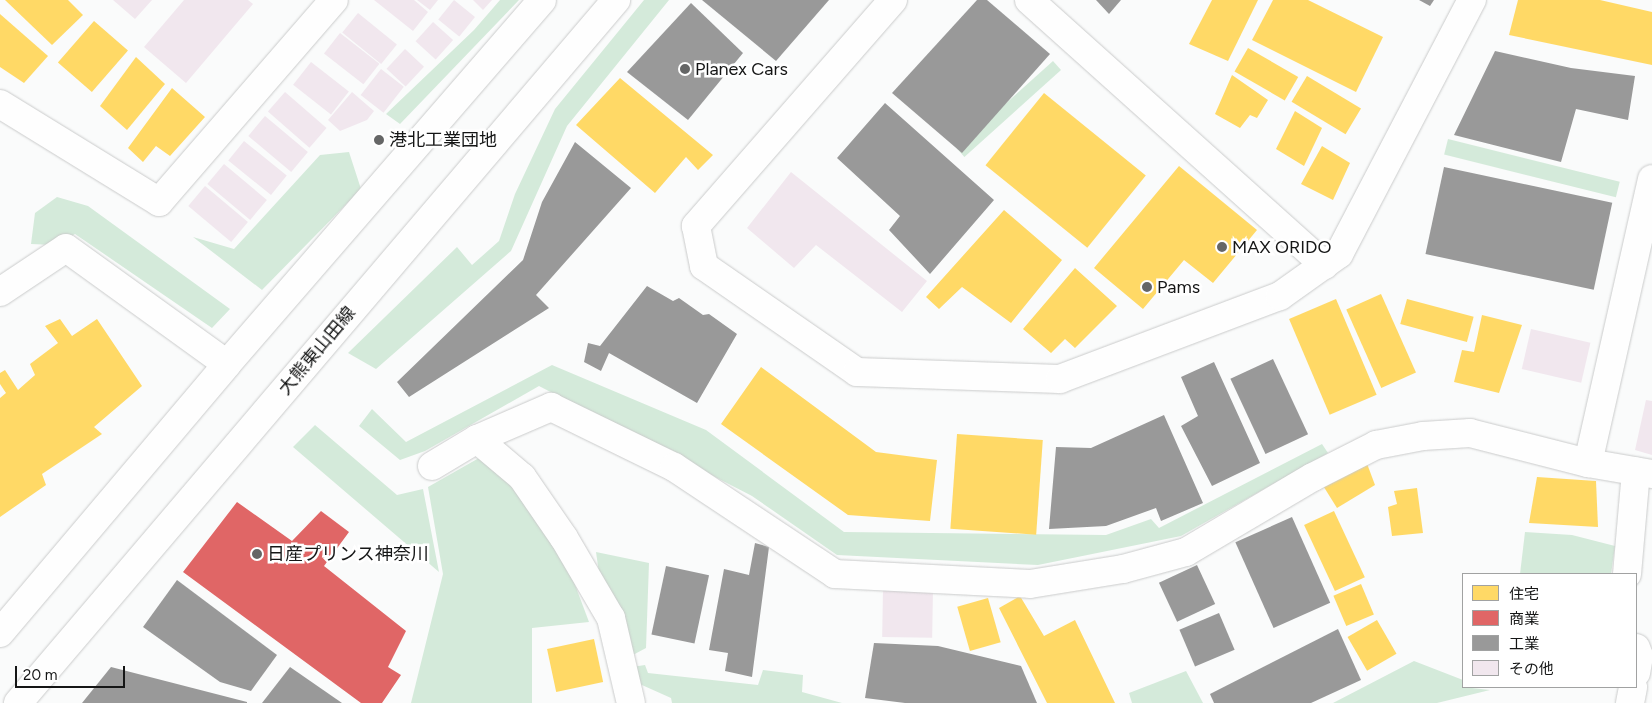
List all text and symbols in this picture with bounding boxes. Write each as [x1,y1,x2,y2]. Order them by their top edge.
place label: Planex Cars [695,58,788,80]
marker: Planex Cars [679,63,691,75]
place label: 港北工業団地 [389,129,497,151]
marker: 港北工業団地 [373,134,385,146]
place label: MAX ORIDO [1232,236,1331,258]
marker: MAX ORIDO [1216,241,1228,253]
place label: Pams [1157,276,1200,298]
marker: Pams [1141,281,1153,293]
street label: 大熊東山田線 [274,303,360,399]
place label: 日産プリンス神奈川 [267,543,429,565]
marker: 日産プリンス神奈川 [251,548,263,560]
legend [1462,573,1637,688]
text: 住宅 [1509,585,1539,603]
text: 商業 [1509,610,1539,628]
text: 工業 [1509,635,1539,653]
scale bar [18,656,128,688]
text: その他 [1509,660,1554,678]
text: 20 m [23,666,57,684]

